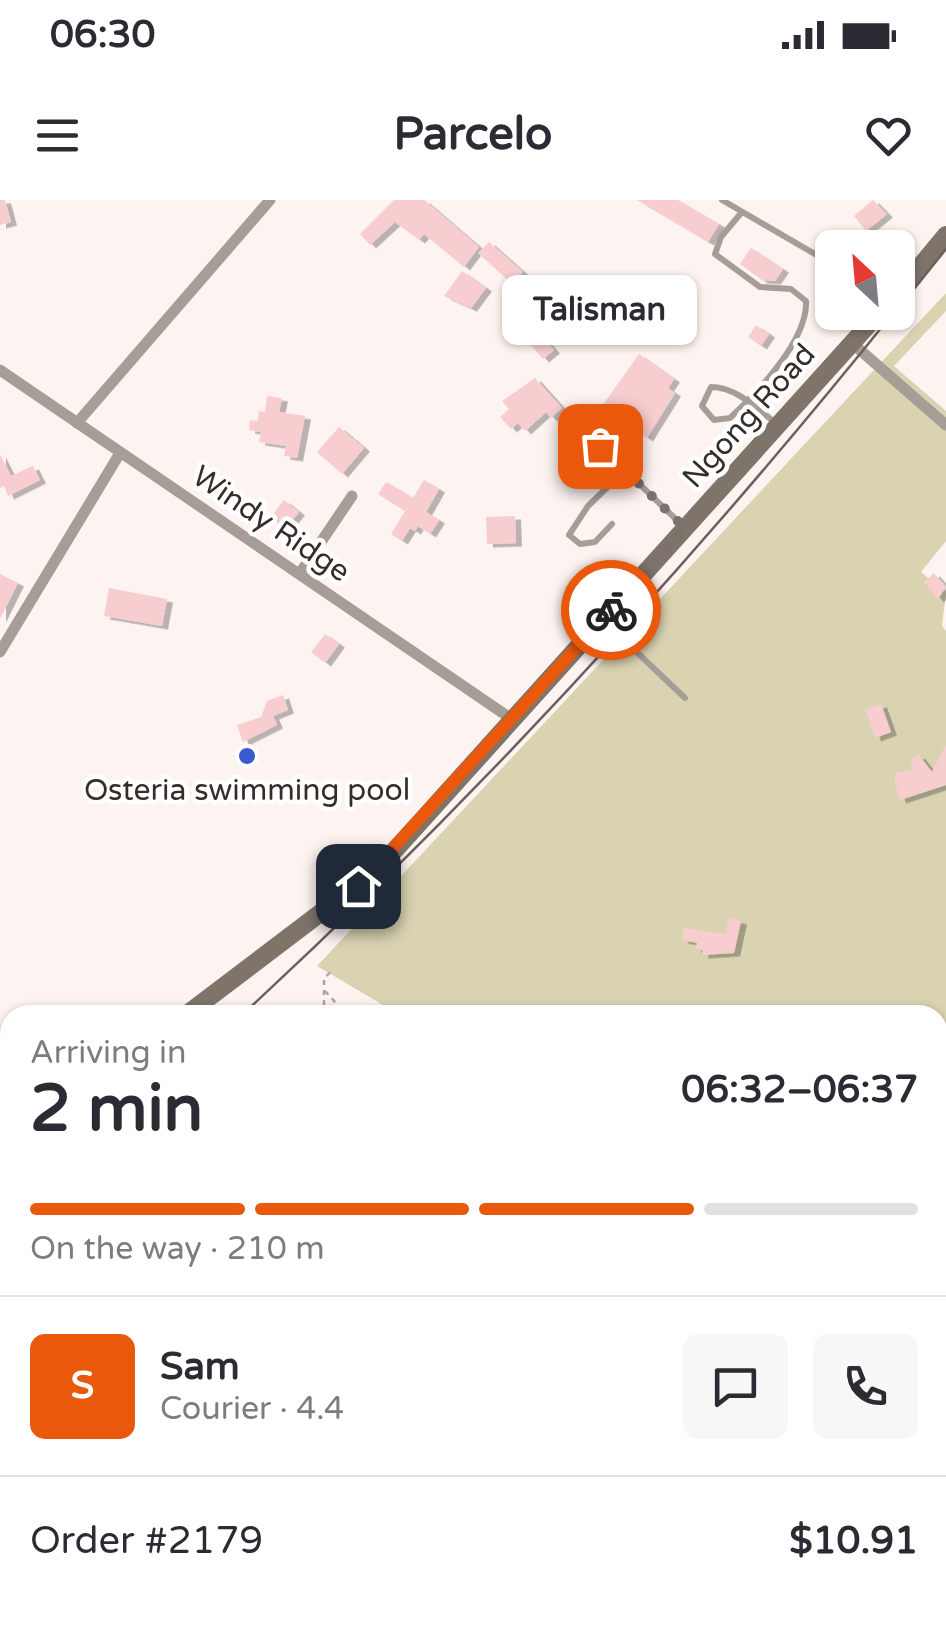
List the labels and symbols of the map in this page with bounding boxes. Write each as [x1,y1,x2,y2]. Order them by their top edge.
north arrow [815,230,915,330]
callout: Talisman [502,276,698,346]
street label: Ngong Road [675,336,823,496]
pin [558,404,643,489]
street label: Windy Ridge [185,458,357,590]
courier [561,560,661,660]
marker: Osteria swimming pool [236,745,258,767]
place label: Osteria swimming pool [84,772,410,809]
pin [316,844,401,929]

